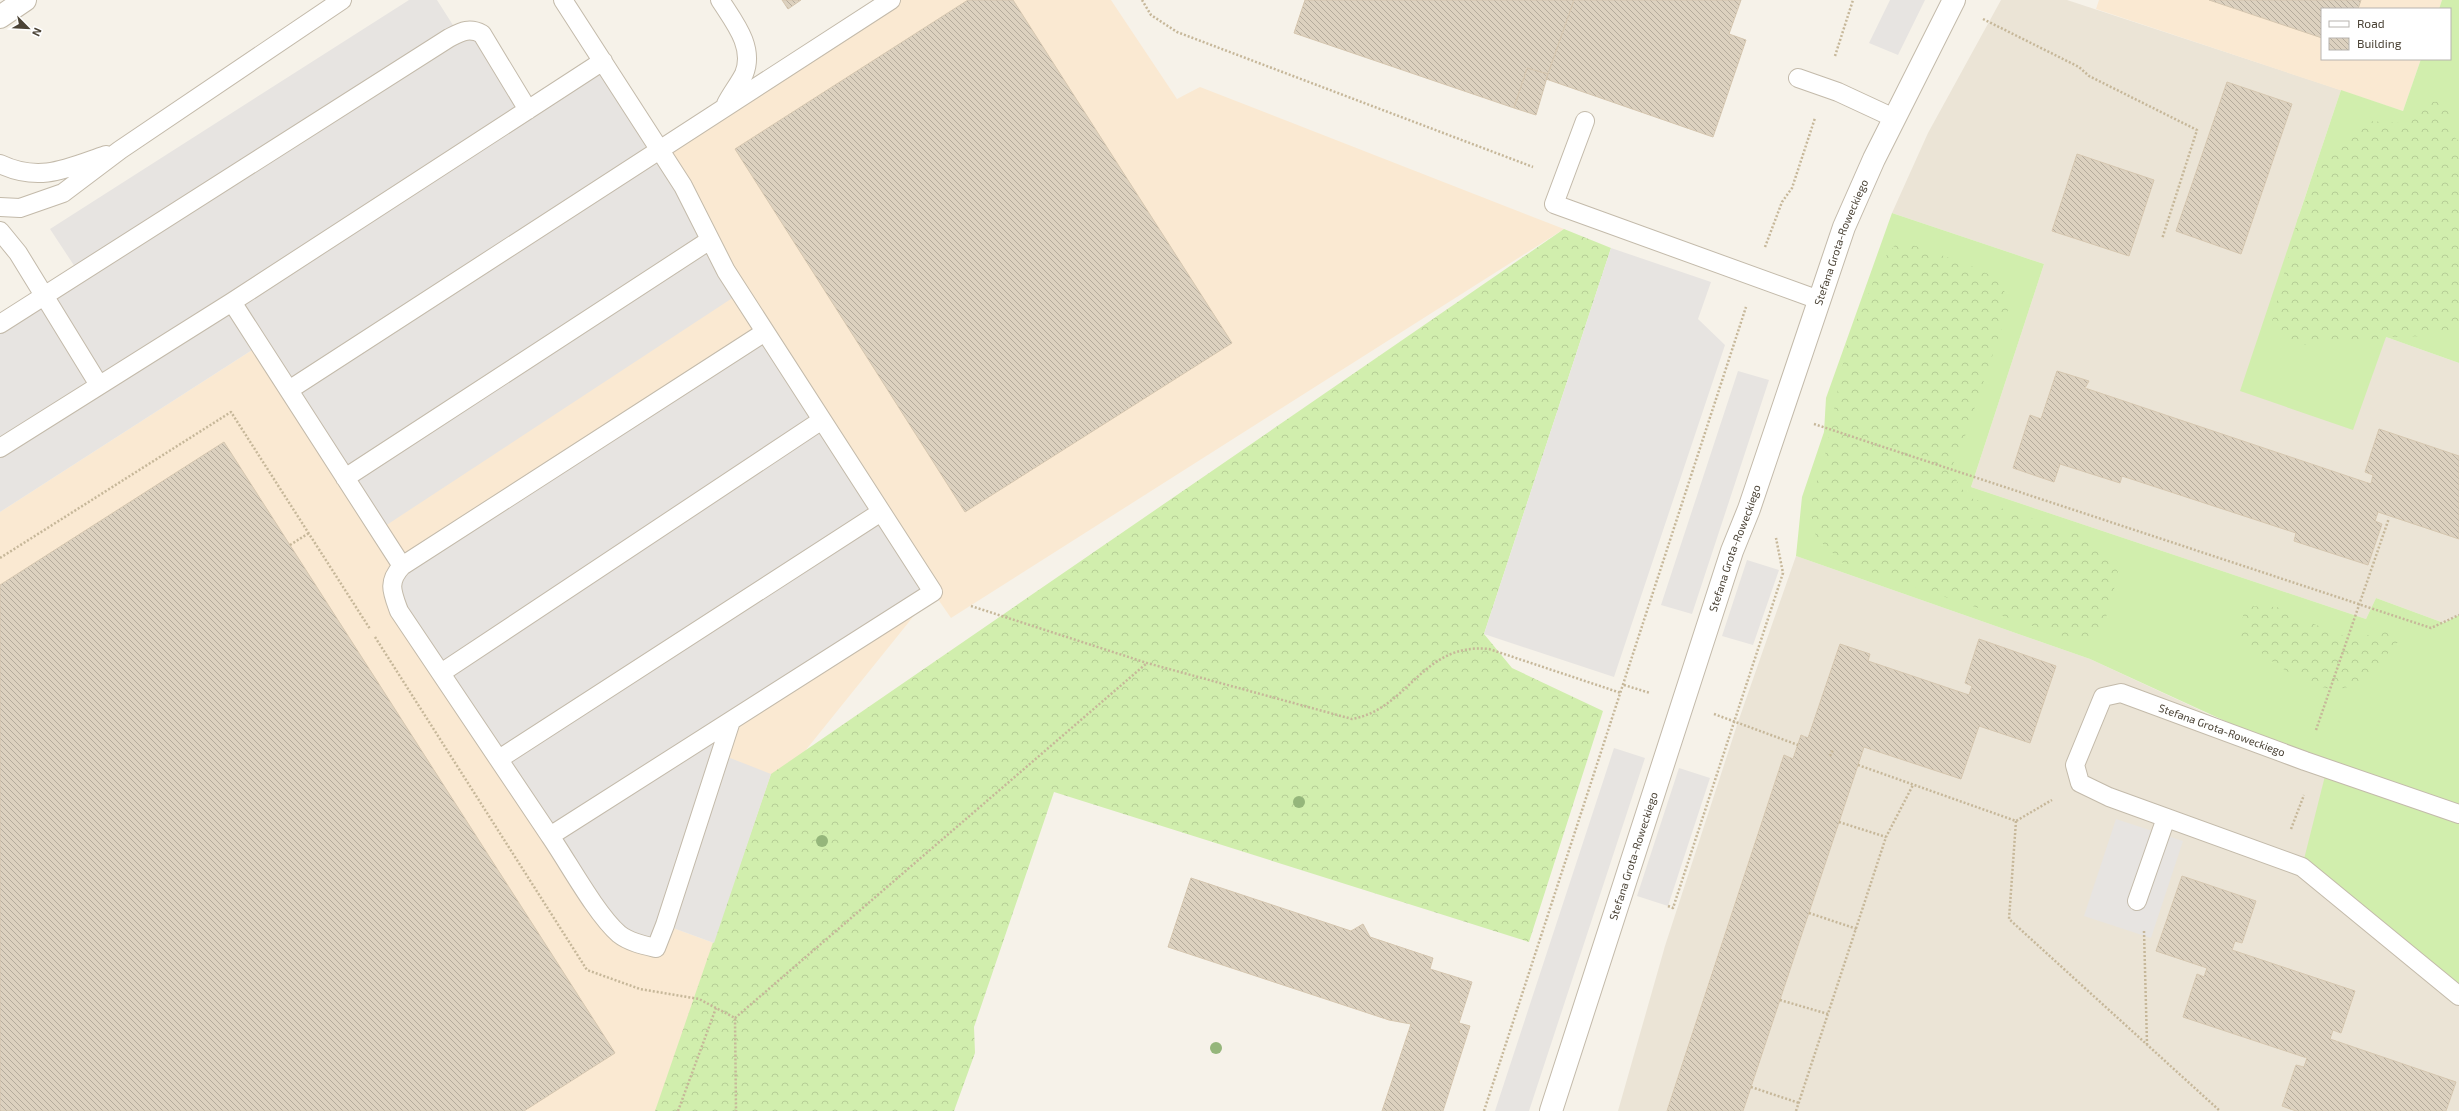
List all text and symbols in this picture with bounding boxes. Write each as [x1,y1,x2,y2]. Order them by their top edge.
north arrow [8,8,48,48]
legend [2321,8,2451,60]
text: Road [2357,16,2385,30]
text: N [30,26,45,39]
text: Building [2357,36,2402,50]
street label: Stefana Grota-Roweckiego [1811,177,1870,307]
street label: Stefana Grota-Roweckiego [1706,483,1763,613]
street label: Stefana Grota-Roweckiego [2157,701,2287,759]
street label: Stefana Grota-Roweckiego [1606,790,1660,922]

